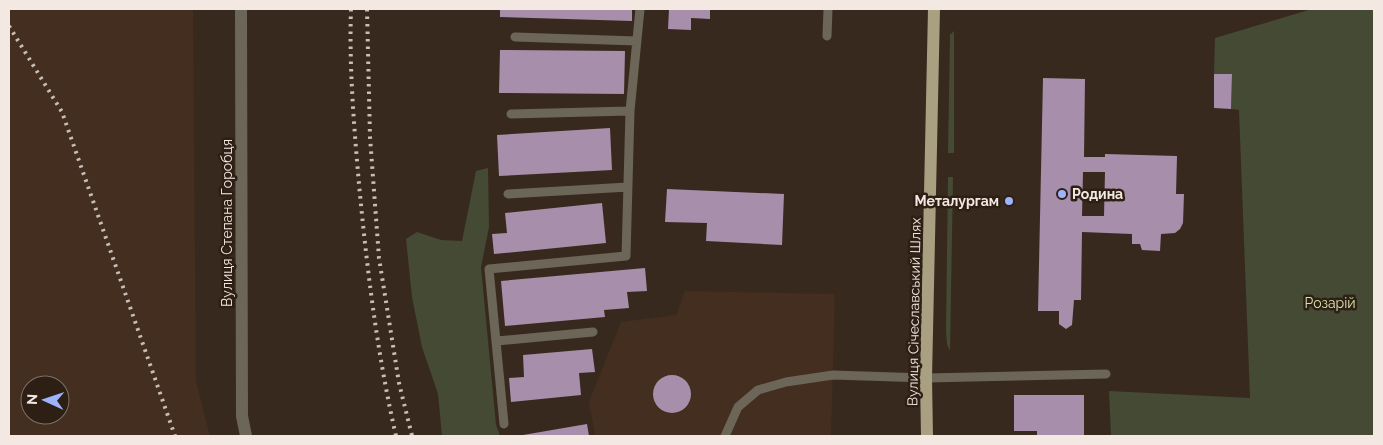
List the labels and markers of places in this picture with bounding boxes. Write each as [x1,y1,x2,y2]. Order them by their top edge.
place label: Родина [1072,186,1123,202]
marker: Родина [1056,188,1068,200]
place label: Металургам [915,193,999,209]
marker: Металургам [1003,195,1015,207]

